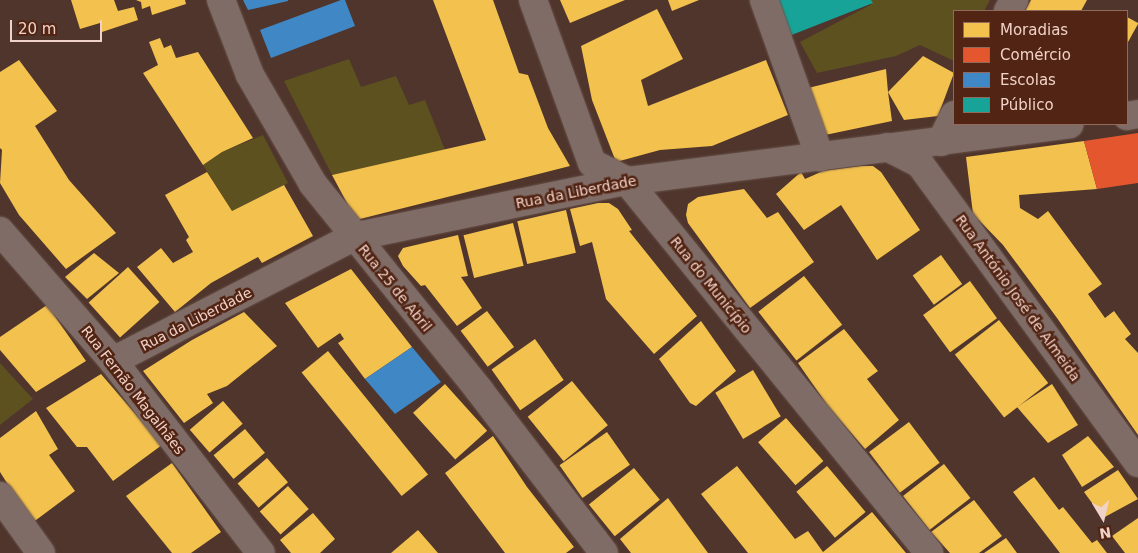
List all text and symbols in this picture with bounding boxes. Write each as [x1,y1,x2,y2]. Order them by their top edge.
scale bar [12,10,105,42]
legend [953,10,1128,125]
text: 20 m [18,20,56,38]
text: Moradias [1000,21,1068,39]
text: Comércio [1000,46,1071,64]
text: Escolas [1000,71,1056,89]
text: Público [1000,96,1054,114]
street label: Rua da Liberdade [514,172,638,212]
street label: Rua António José de Almeida [952,212,1084,384]
street label: Rua do Município [667,233,755,337]
street label: Rua 25 de Abril [355,241,435,335]
street label: Rua da Liberdade [138,284,254,354]
street label: Rua Fernão Magalhães [78,322,188,458]
north arrow [1078,493,1128,543]
text: N [1098,524,1112,542]

